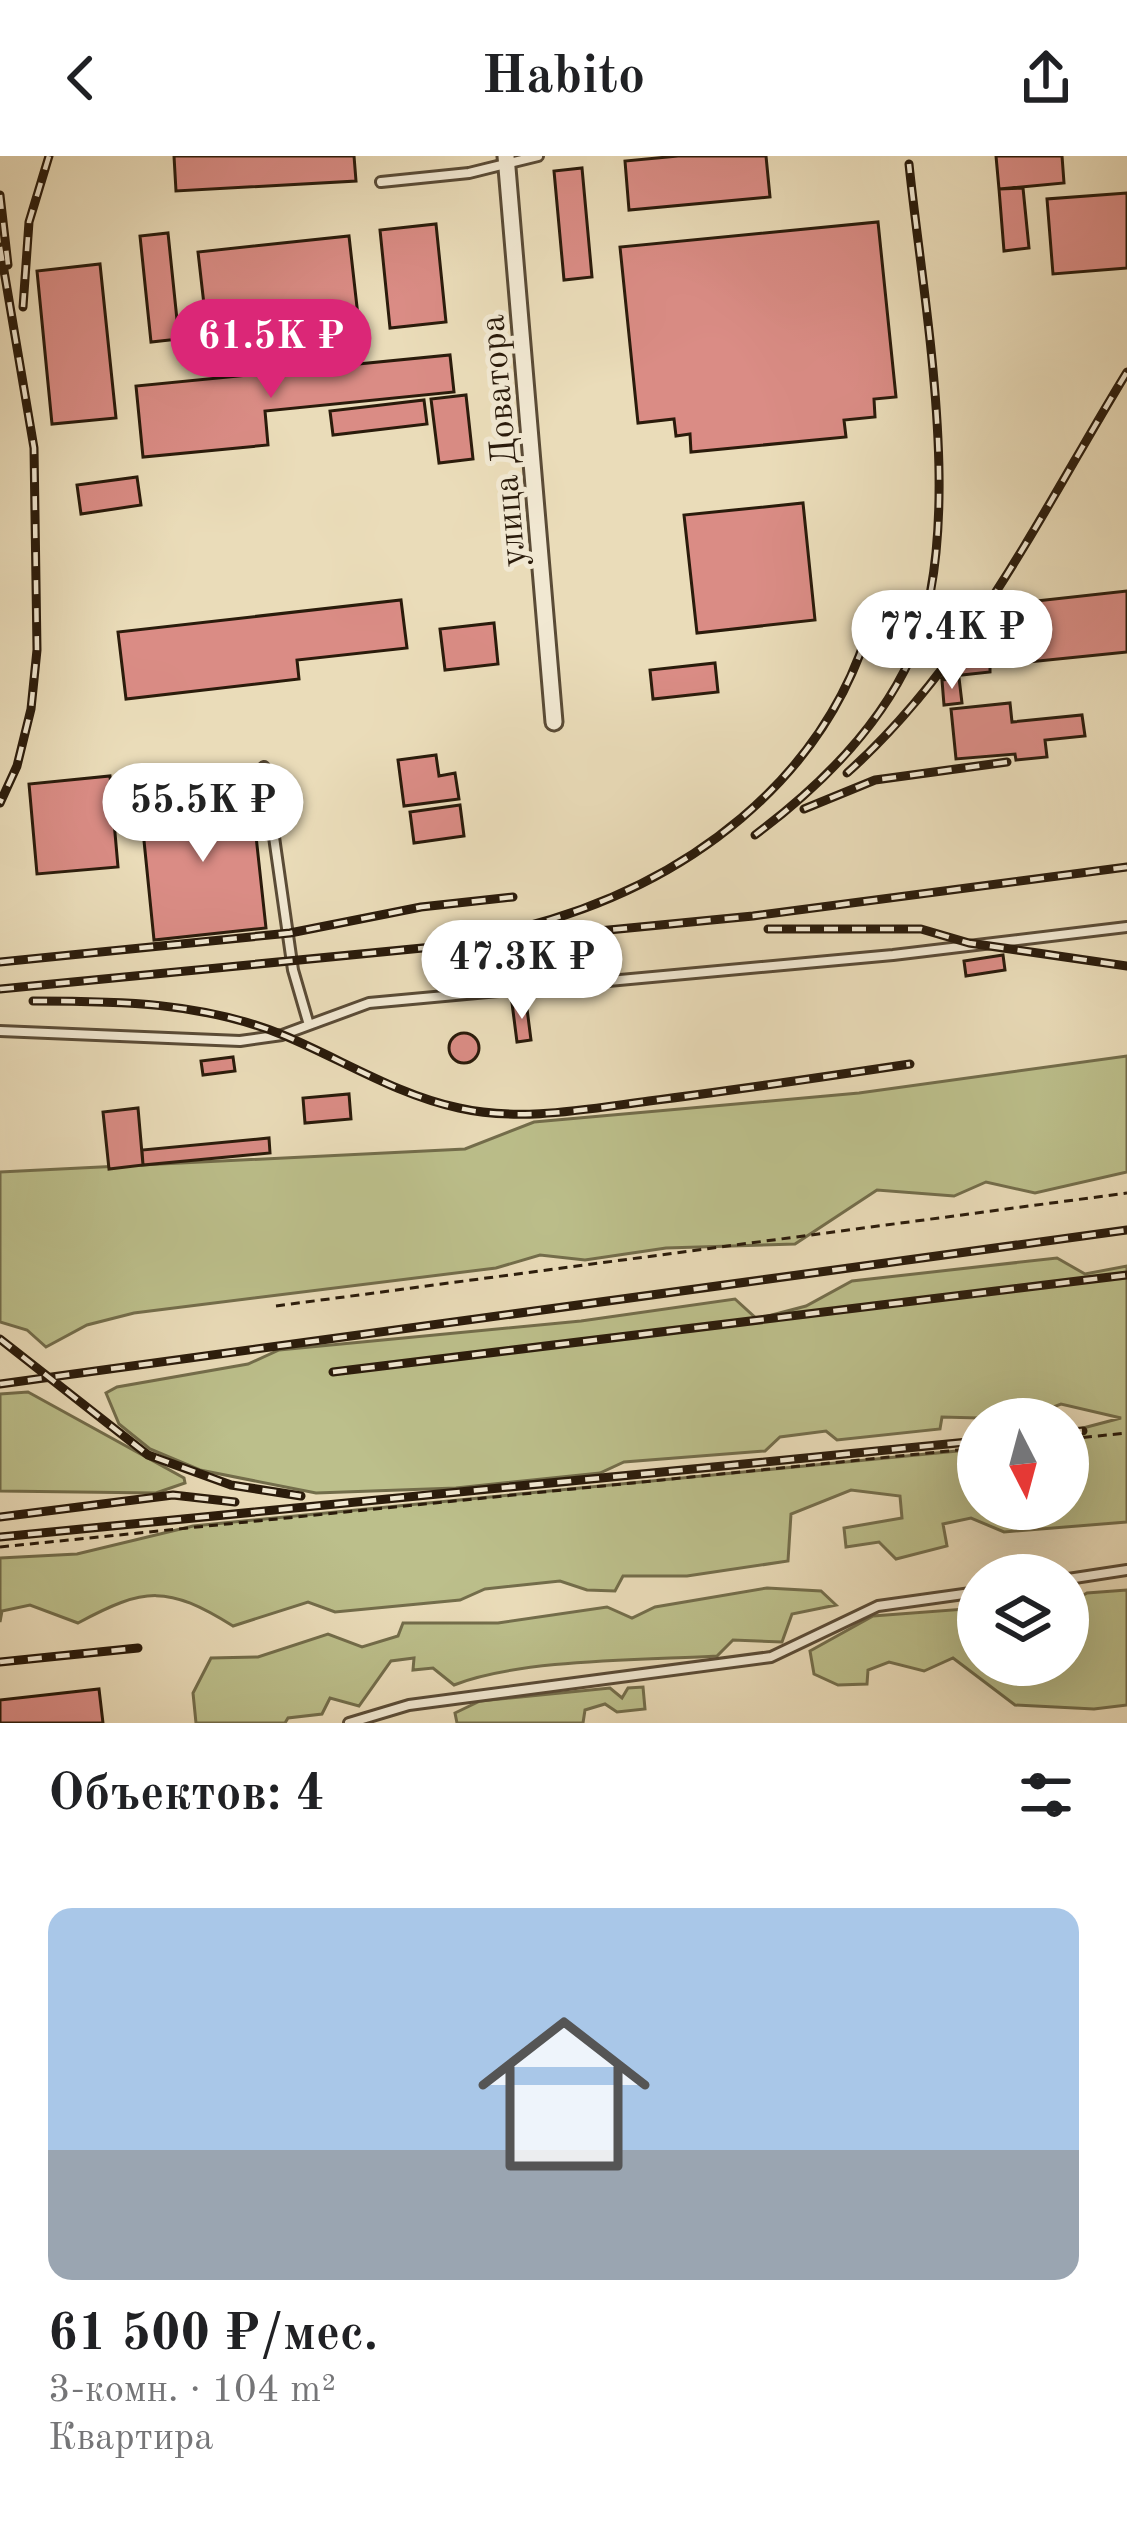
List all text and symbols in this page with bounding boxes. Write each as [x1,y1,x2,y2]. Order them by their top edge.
icon: back [48,45,114,111]
icon: share [1013,45,1079,111]
text: Habito [482,51,645,105]
pin: 61.5K ₽ [160,299,382,401]
street label: улица Доватора [476,313,534,568]
text: 61.5K ₽ [197,318,345,357]
pin: 77.4K ₽ [841,590,1063,692]
text: 77.4K ₽ [878,609,1026,648]
pin: 55.5K ₽ [92,763,314,865]
text: 55.5K ₽ [129,782,277,821]
pin: 47.3K ₽ [411,920,633,1022]
text: 47.3K ₽ [448,939,596,978]
north arrow [957,1398,1089,1530]
map controls [957,1398,1089,1686]
button: layers [957,1554,1089,1686]
icon: filters [1013,1762,1079,1828]
text: Объектов: 4 [48,1770,325,1821]
icon: home [456,1986,672,2202]
text: 61 500 ₽/мес. [48,2310,378,2361]
text: 3-комн. · 104 m² [48,2371,336,2410]
text: Квартира [48,2419,213,2458]

